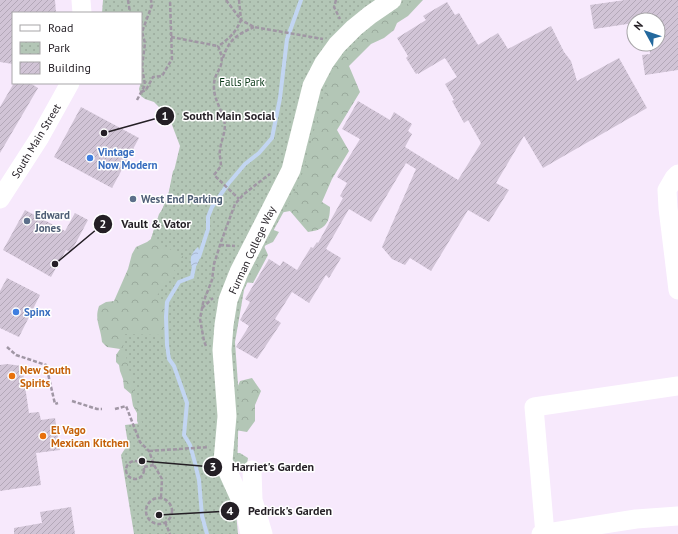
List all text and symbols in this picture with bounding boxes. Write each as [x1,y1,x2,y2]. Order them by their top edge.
legend [12,12,142,84]
north arrow [626,12,666,52]
text: N [631,18,646,33]
text: Road [48,20,73,35]
text: Park [48,40,70,55]
text: Building [48,60,91,75]
park label: Falls Park [219,75,265,89]
street label: South Main Street [8,101,64,181]
callout: South Main Social [155,104,283,128]
text: 1 [162,108,168,123]
text: South Main Social [183,108,276,123]
place label: Vintage Now Modern [97,145,158,172]
marker: Vintage Now Modern [85,153,95,163]
place label: West End Parking [141,192,223,206]
marker: West End Parking [128,194,138,204]
street label: Furman College Way [225,203,279,296]
place label: Edward Jones [34,208,70,235]
callout: Vault & Vator [93,212,199,236]
marker: Edward Jones [22,216,32,226]
text: 2 [100,216,106,231]
text: Vault & Vator [120,216,191,231]
place label: Spinx [24,305,51,319]
marker: Spinx [11,307,21,317]
place label: New South Spirits [20,363,71,390]
marker: New South Spirits [7,371,17,381]
place label: El Vago Mexican Kitchen [51,423,129,450]
marker: El Vago Mexican Kitchen [38,431,48,441]
callout: Harriet's Garden [203,455,322,479]
text: 3 [210,459,216,474]
text: Harriet's Garden [232,459,314,474]
callout: Pedrick's Garden [220,499,340,523]
text: 4 [227,503,234,518]
text: Pedrick's Garden [248,503,332,518]

